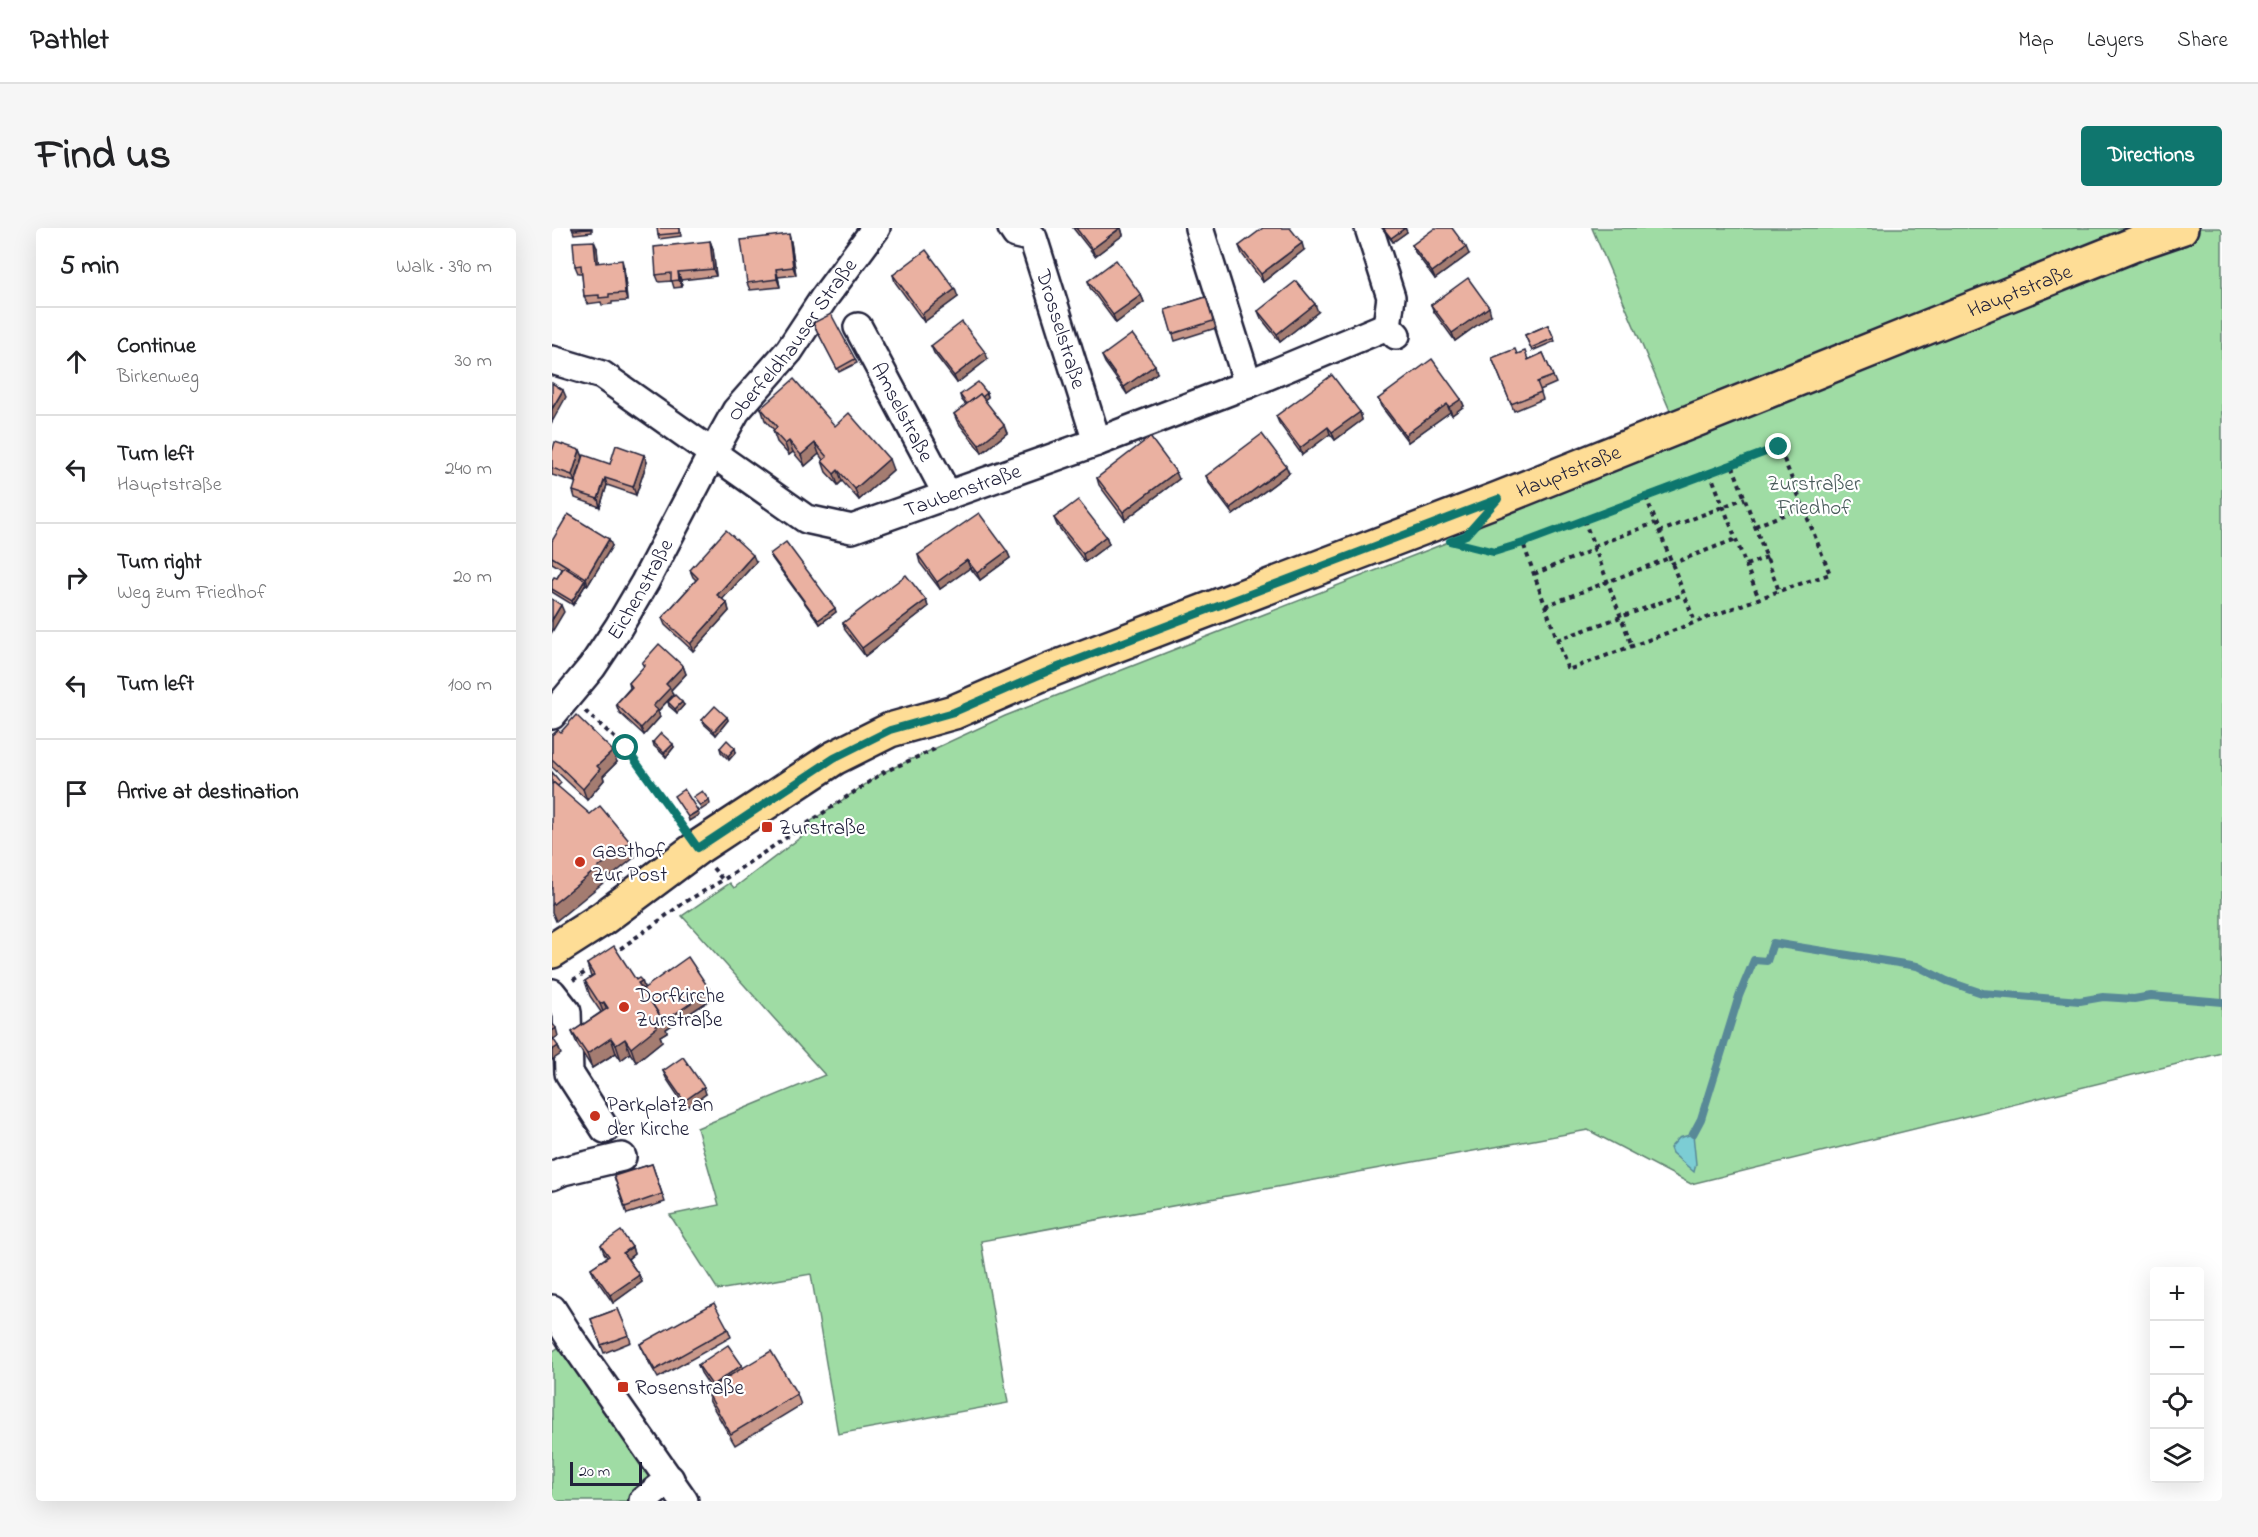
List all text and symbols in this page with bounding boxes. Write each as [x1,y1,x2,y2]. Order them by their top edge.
text: Pathlet [30,21,109,62]
text: Map [2018,26,2054,56]
text: Layers [2087,26,2144,56]
text: Share [2177,26,2228,56]
text: Find us [36,126,171,187]
button: Directions [2081,126,2222,186]
text: 5 min [60,248,119,286]
street label: Oberfeldhauser Straße [720,252,866,427]
text: Walk · 390 m [396,253,492,282]
street label: Hauptstraße [1964,258,2077,326]
street label: Drosselstraße [1027,265,1093,393]
text: Continue [117,331,196,363]
icon: ahead [60,345,93,378]
text: 30 m [455,347,492,376]
street label: Amselstraße [863,358,940,468]
text: Birkenweg [117,363,199,392]
route end [1765,433,1791,459]
street label: Hauptstraße [1512,438,1626,507]
text: Turn left [117,439,194,471]
icon: left [60,453,93,486]
text: 240 m [445,455,492,484]
street label: Taubenstraße [900,457,1026,526]
park label: Zurstraßer Friedhof [1768,470,1861,524]
text: Hauptstraße [117,471,222,500]
street label: Eichenstraße [601,534,682,647]
text: Turn right [117,547,202,579]
icon: right [60,561,93,594]
text: 20 m [453,563,492,592]
text: Weg zum Friedhof [117,579,266,608]
icon: left [60,669,93,702]
text: Turn left [117,669,194,701]
text: 100 m [448,671,492,700]
route start [612,734,638,760]
icon: arrive [60,777,93,810]
text: Arrive at destination [117,777,299,809]
place label: Zurstraße [779,814,866,844]
marker: Zurstraße [760,820,774,834]
place label: Gasthof Zur Post [592,837,667,891]
marker: Gasthof Zur Post [573,855,587,869]
place label: Dorfkirche Zurstraße [635,982,725,1036]
marker: Dorfkirche Zurstraße [617,1000,631,1014]
place label: Parkplatz an der Kirche [607,1091,713,1145]
marker: Parkplatz an der Kirche [588,1109,602,1123]
map controls [2150,1267,2204,1483]
button: + [2150,1267,2204,1321]
button: − [2150,1321,2204,1375]
place label: Rosenstraße [635,1374,745,1404]
button: locate [2150,1375,2204,1429]
marker: Rosenstraße [616,1380,630,1394]
button: layers [2150,1429,2204,1483]
scale bar [570,1459,642,1486]
text: 20 m [579,1460,610,1484]

